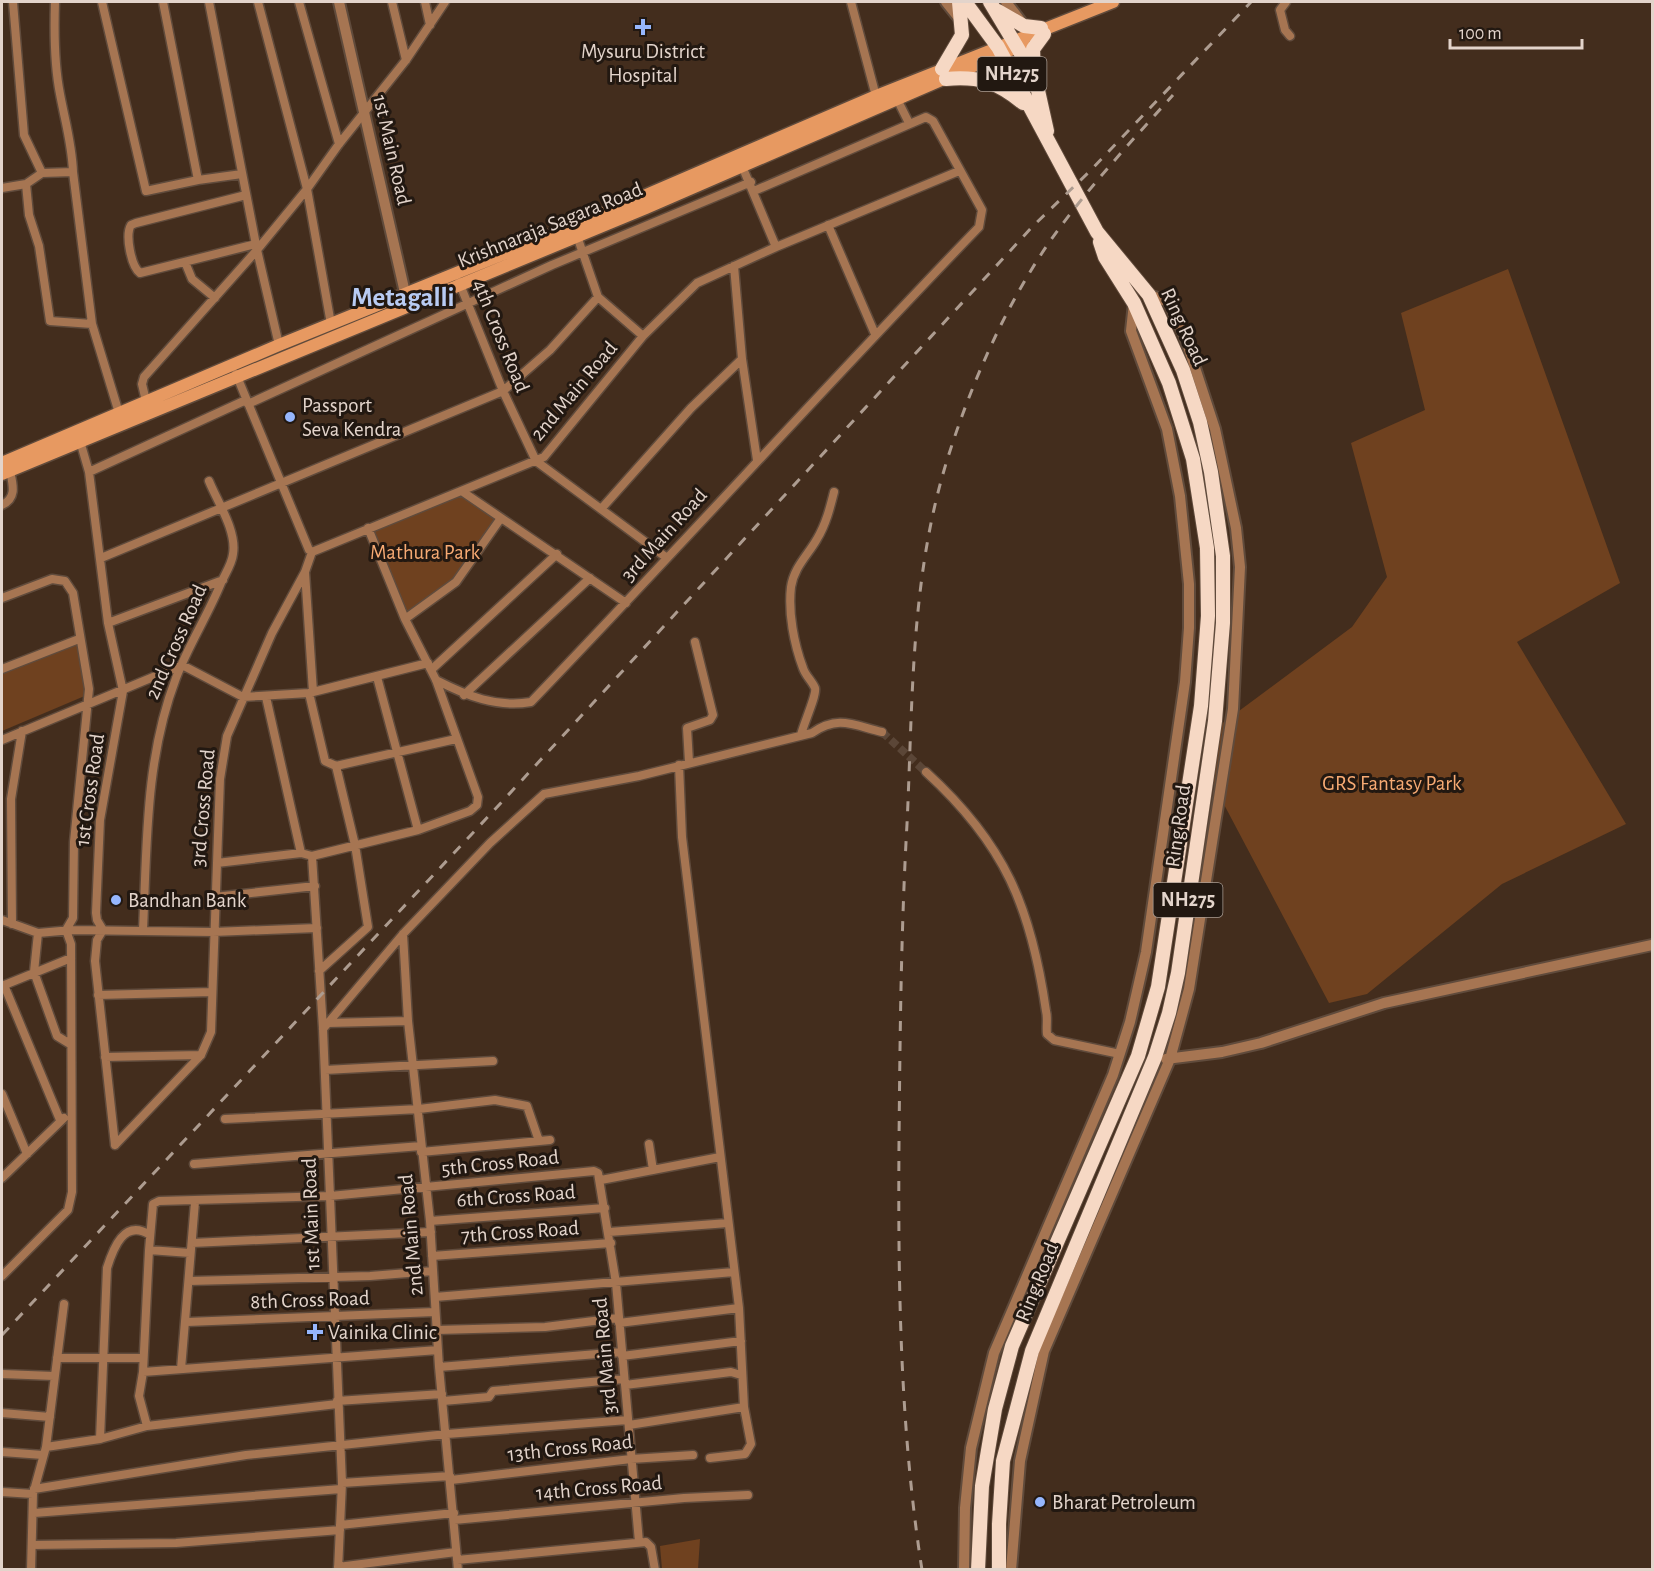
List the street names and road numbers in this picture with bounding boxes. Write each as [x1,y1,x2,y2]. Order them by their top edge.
road number: NH275 [978,57,1046,91]
street label: 1st Main Road [369,93,415,207]
street label: Krishnaraja Sagara Road [455,178,645,272]
street label: 4th Cross Road [469,277,533,395]
street label: Ring Road [1157,285,1211,369]
street label: 2nd Main Road [527,337,621,444]
street label: 3rd Main Road [617,484,711,585]
street label: 2nd Cross Road [141,581,211,702]
street label: 1st Cross Road [72,732,108,848]
street label: 3rd Cross Road [187,748,219,868]
street label: Ring Road [1162,783,1194,869]
road number: NH275 [1154,883,1222,917]
street label: 5th Cross Road [440,1146,560,1180]
street label: 1st Main Road [299,1157,323,1271]
street label: 2nd Main Road [395,1173,427,1297]
street label: 6th Cross Road [456,1181,576,1211]
street label: 7th Cross Road [460,1217,580,1247]
street label: Ring Road [1012,1239,1062,1324]
street label: 8th Cross Road [250,1287,370,1313]
street label: 3rd Main Road [589,1297,621,1415]
street label: 13th Cross Road [507,1431,634,1465]
street label: 14th Cross Road [535,1472,663,1504]

